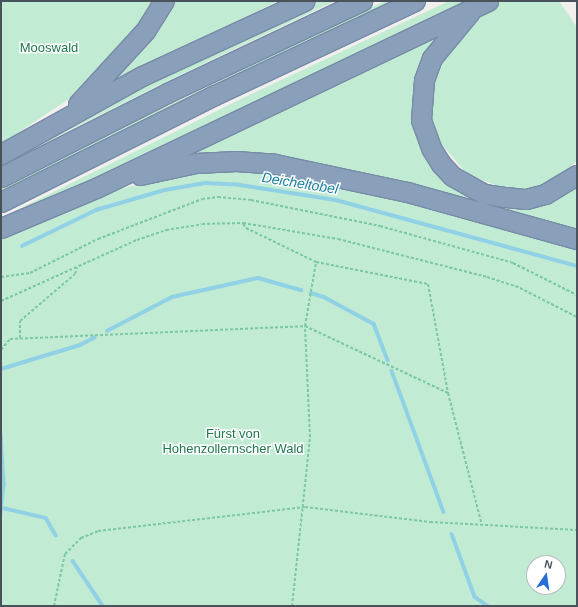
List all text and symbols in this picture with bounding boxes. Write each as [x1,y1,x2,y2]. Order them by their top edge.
park label: Mooswald [20,40,78,56]
water label: Deicheltobel [261,169,339,197]
park label: Fürst von Hohenzollernscher Wald [162,427,304,458]
north arrow [526,555,566,595]
text: N [543,558,554,571]

